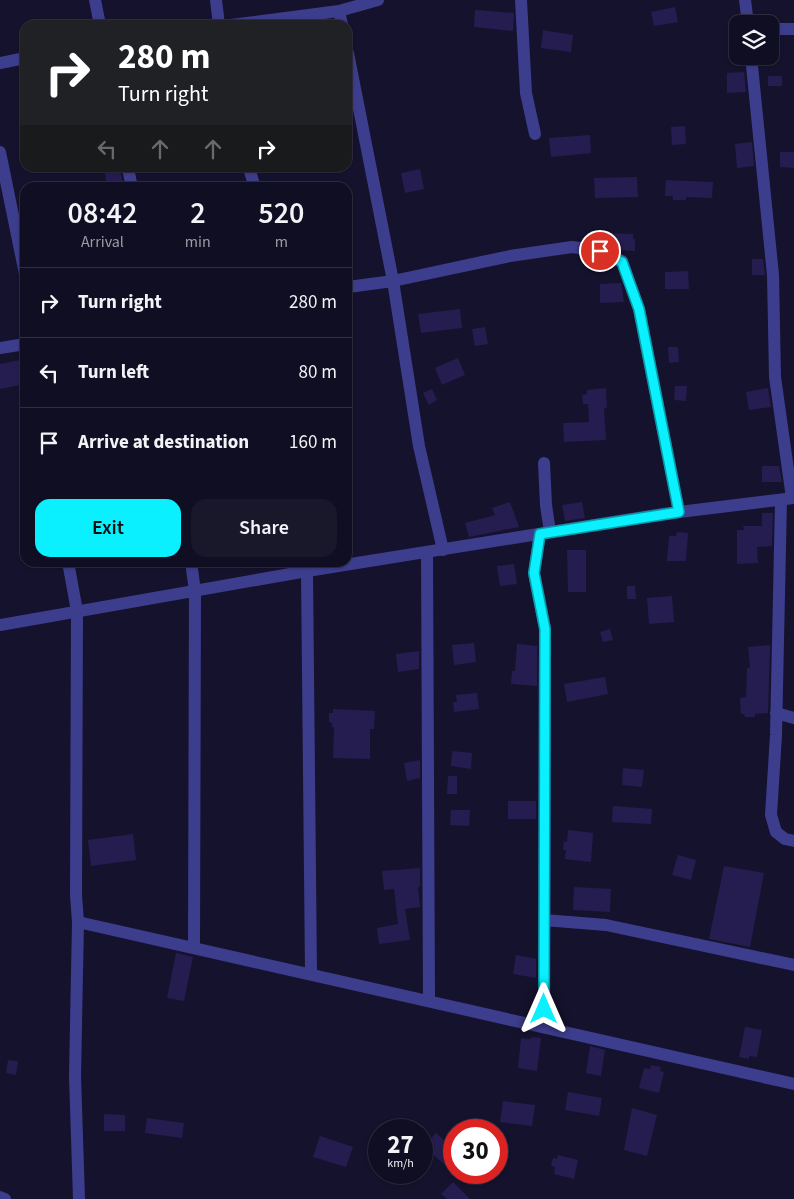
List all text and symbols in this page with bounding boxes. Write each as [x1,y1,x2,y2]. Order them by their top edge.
map controls [729,15,779,65]
button: layers [729,15,779,65]
text: 280 m [118,32,210,82]
icon: right [35,40,100,105]
text: Turn right [118,78,208,110]
icon: left [93,135,121,163]
icon: ahead [146,135,174,163]
icon: ahead [199,135,227,163]
icon: right [252,135,280,163]
text: 08:42 [68,192,137,235]
text: 2 [190,192,206,235]
text: 520 [258,192,304,235]
pin [579,230,621,272]
text: Arrival [81,231,124,253]
text: min [185,231,211,253]
text: m [275,231,288,253]
icon: arrive [586,237,614,265]
icon: right [35,289,63,317]
text: Turn right [78,289,162,316]
text: 280 m [289,289,337,316]
icon: left [35,359,63,387]
text: Turn left [78,359,149,386]
text: 80 m [299,359,337,386]
icon: arrive [35,429,63,457]
text: Arrive at destination [78,429,249,456]
text: 160 m [289,429,337,456]
button: Exit [35,499,181,557]
button: Share [191,499,337,557]
position arrow [517,982,569,1034]
speed limit sign: 30 [443,1119,508,1184]
text: 27 [387,1127,414,1163]
text: km/h [387,1155,414,1172]

